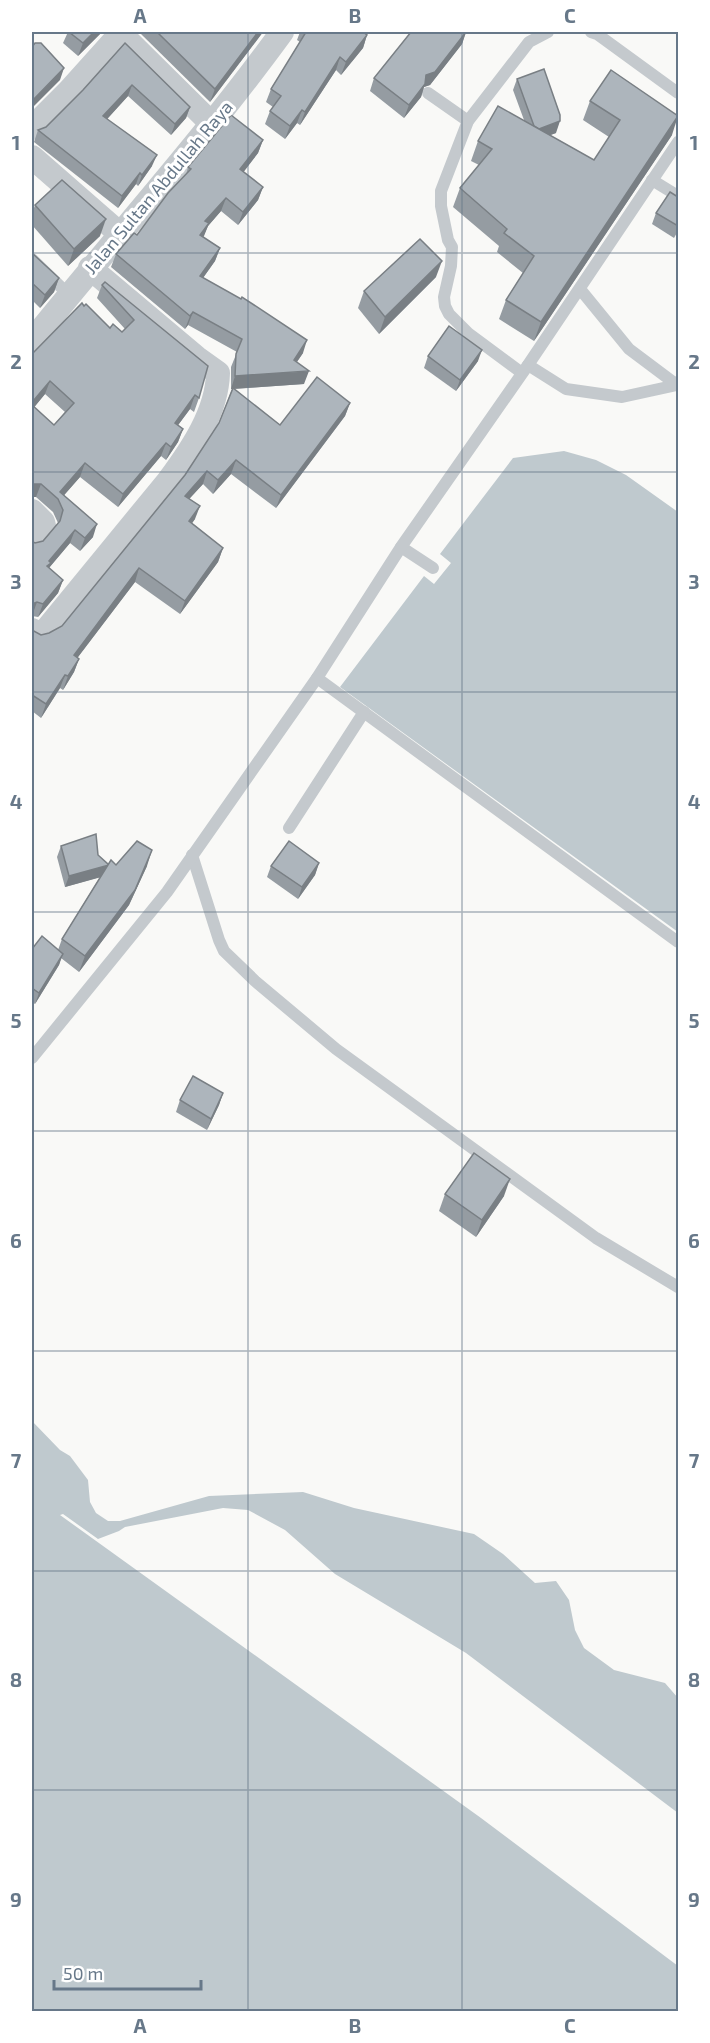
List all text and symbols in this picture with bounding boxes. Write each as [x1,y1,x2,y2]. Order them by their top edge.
text: A [133,3,147,27]
text: B [349,3,361,27]
text: C [564,3,576,27]
street label: Jalan Sultan Abdullah Raya [79,96,237,278]
text: 1 [12,130,20,154]
text: 1 [690,130,698,154]
text: 2 [10,349,22,373]
text: 2 [688,349,700,373]
text: 3 [10,569,22,593]
text: 3 [688,569,700,593]
text: 4 [10,789,23,813]
text: 4 [688,789,701,813]
text: 5 [10,1008,22,1032]
text: 5 [688,1008,700,1032]
text: 6 [10,1228,22,1252]
text: 6 [688,1228,700,1252]
text: 7 [11,1448,22,1472]
text: 7 [689,1448,700,1472]
text: 8 [10,1667,22,1691]
text: 8 [688,1667,700,1691]
text: 9 [10,1887,22,1911]
text: 9 [688,1887,700,1911]
scale bar [54,1953,201,1991]
text: 50 m [63,1962,103,1984]
text: A [133,2013,147,2037]
text: B [349,2013,361,2037]
text: C [564,2013,576,2037]

